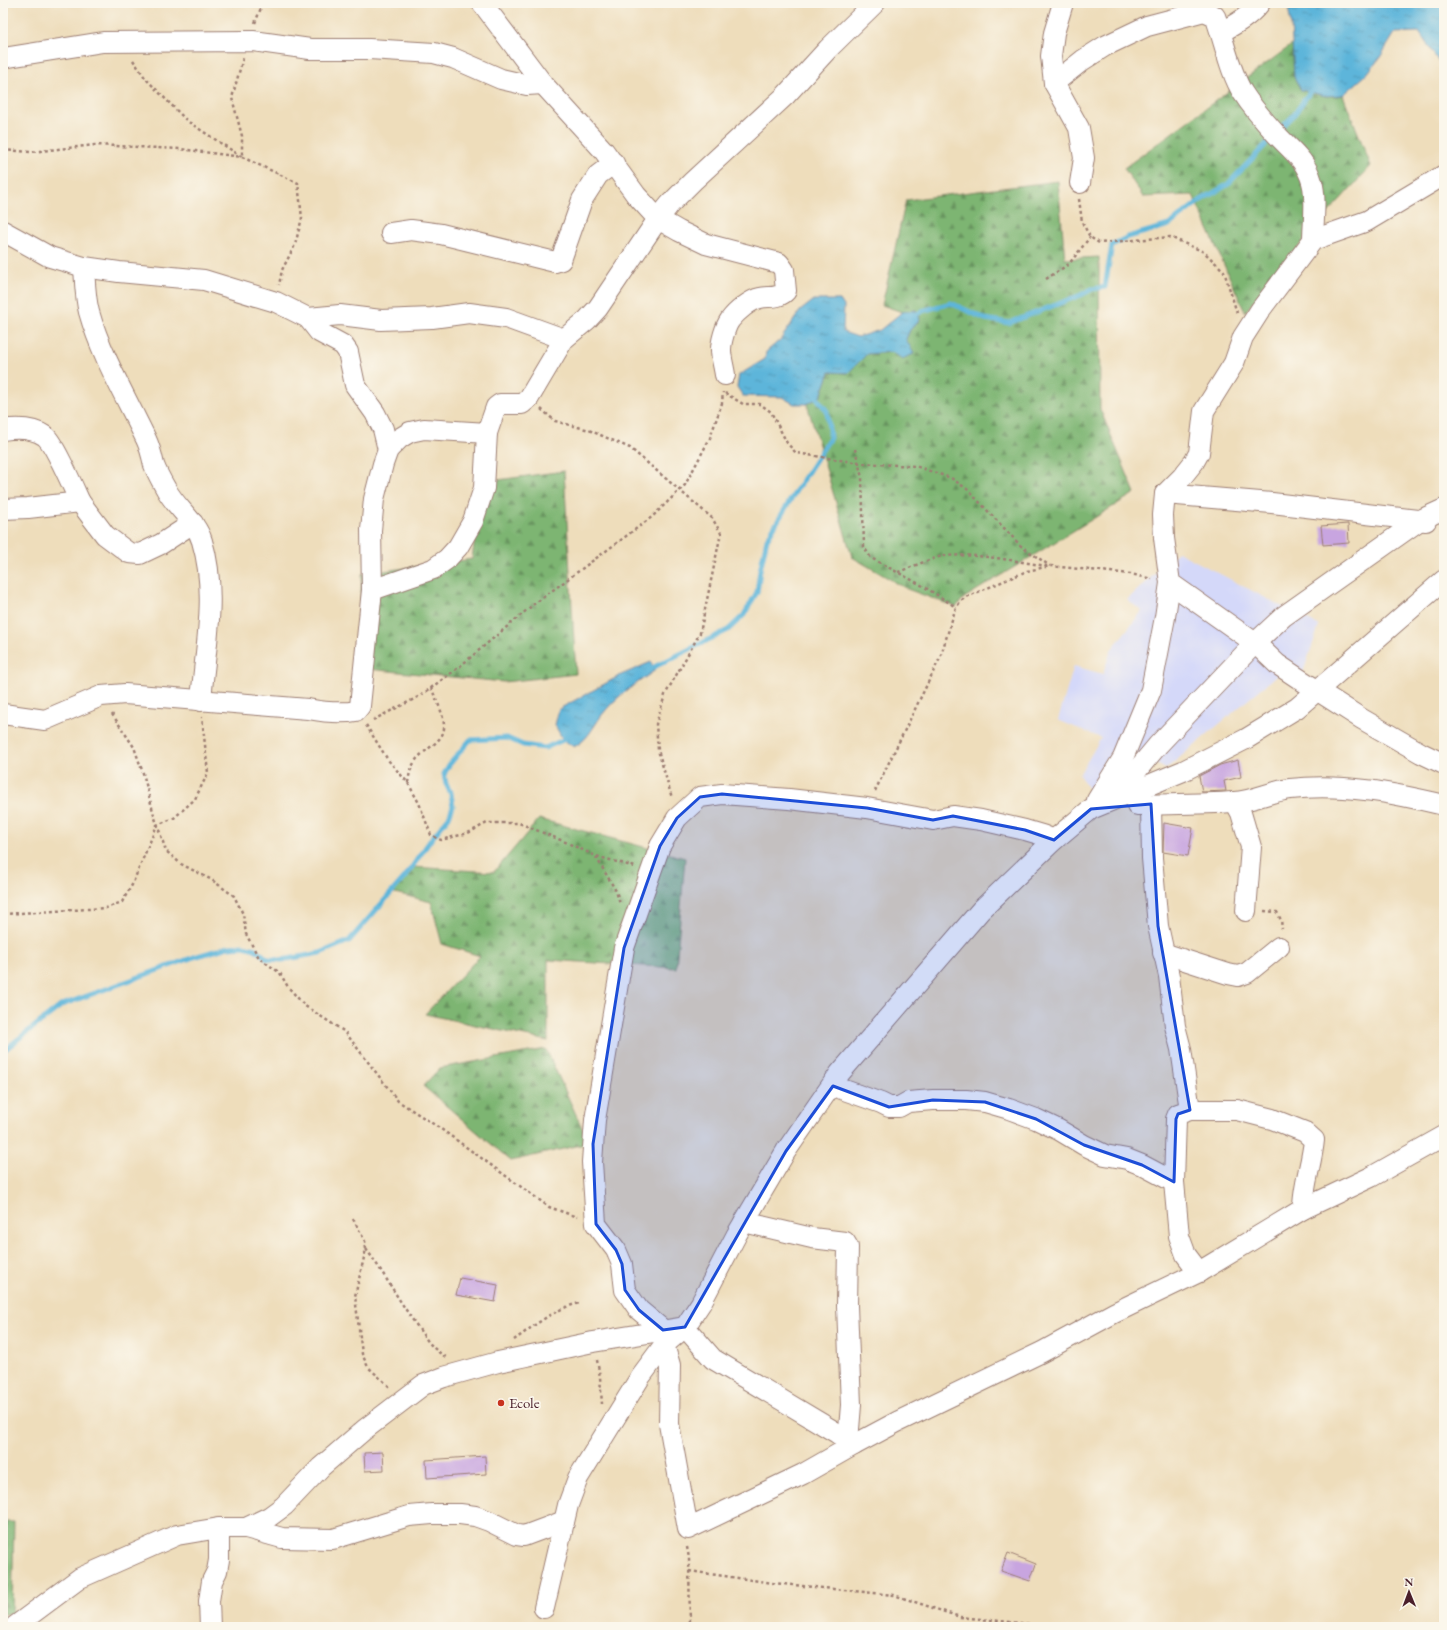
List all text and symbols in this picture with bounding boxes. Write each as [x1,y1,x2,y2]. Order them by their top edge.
place label: Ecole [509,1393,540,1412]
marker: Ecole [496,1398,506,1408]
north arrow [1389,1572,1429,1612]
text: N [1404,1575,1413,1589]

